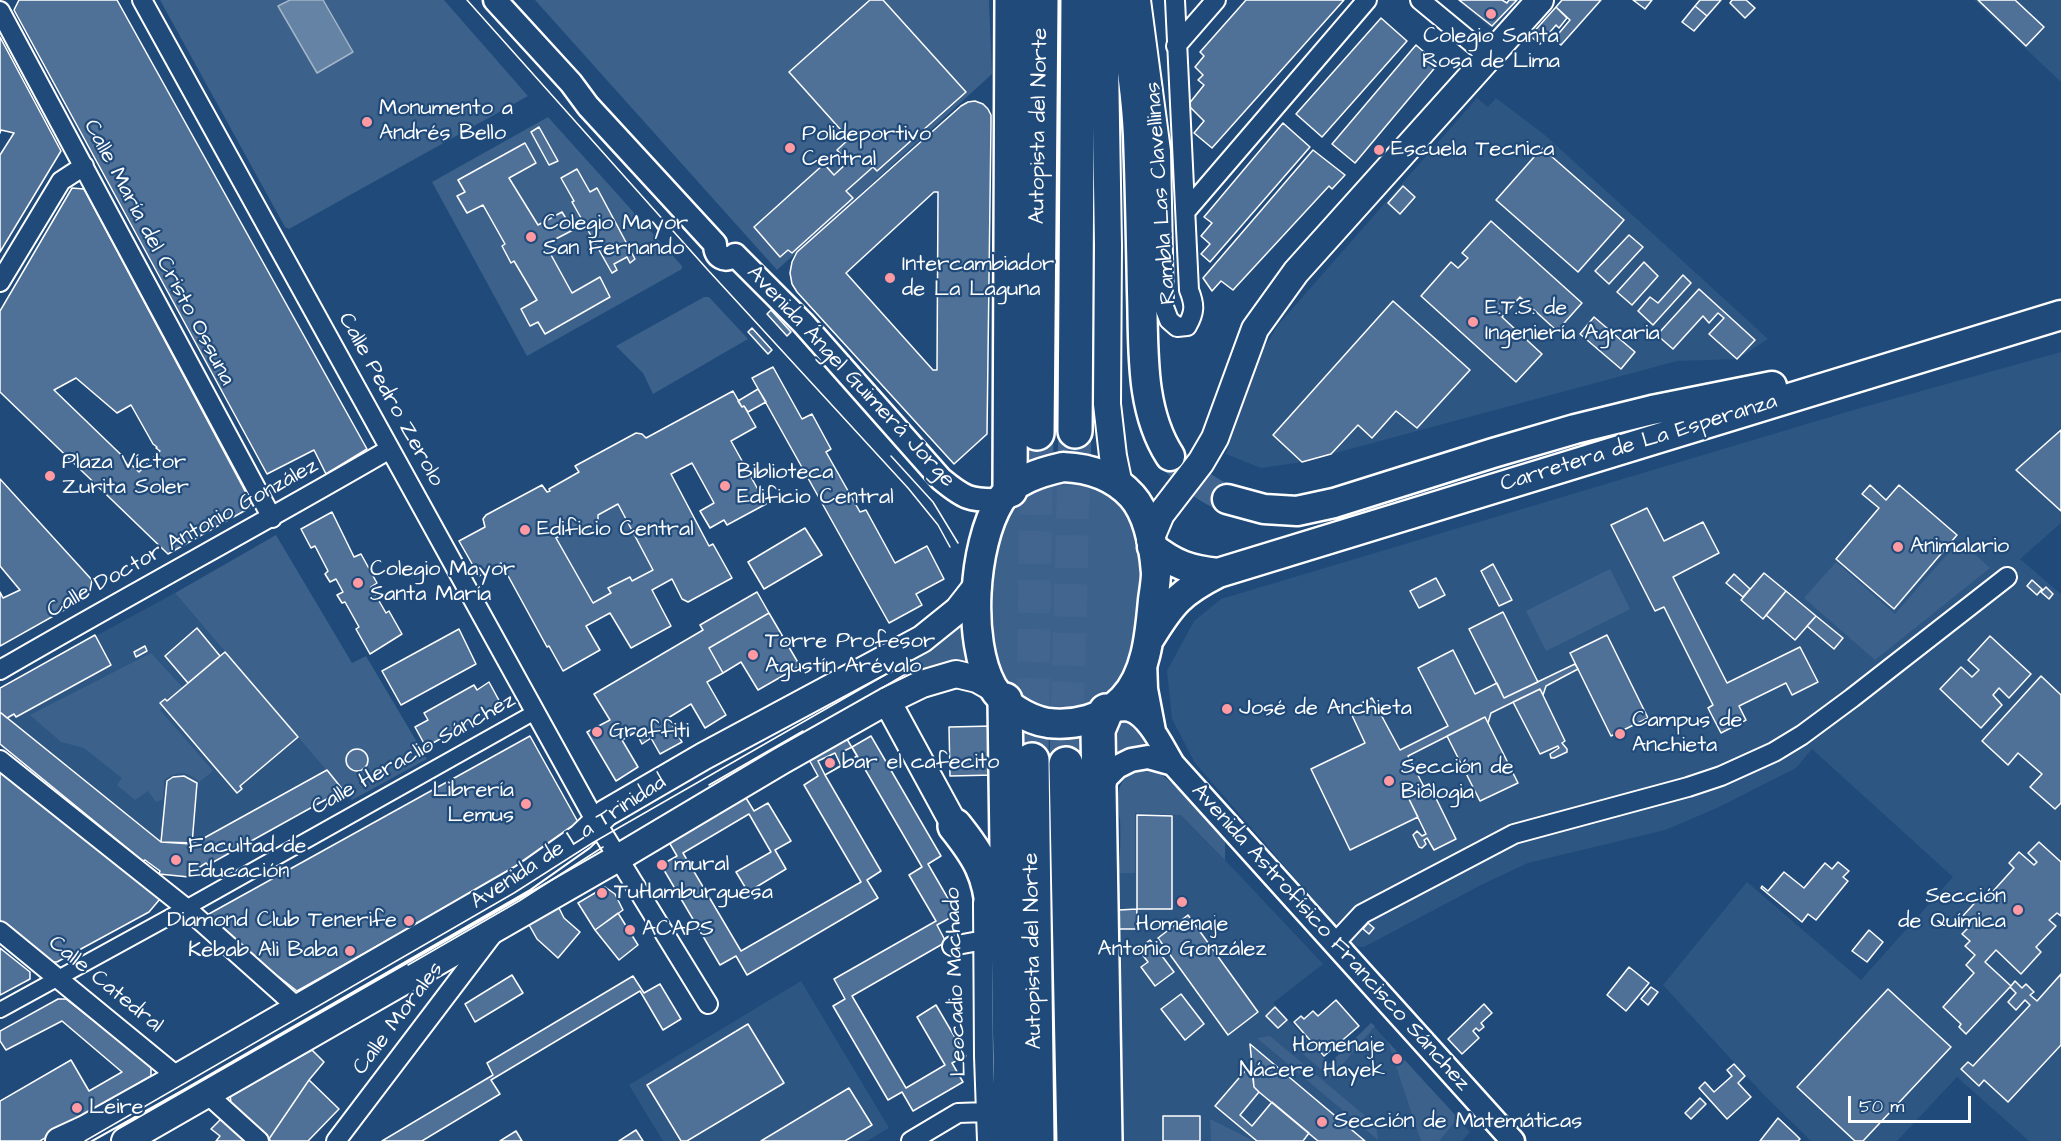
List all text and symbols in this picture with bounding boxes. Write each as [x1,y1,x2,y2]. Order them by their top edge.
marker: Colegio Santa Rosa de Lima [1484,7,1498,21]
place label: Colegio Santa Rosa de Lima [1422,24,1560,76]
street label: Autopista del Norte [1025,27,1055,225]
street label: Rambla Las Clavellinas [1141,81,1183,305]
place label: Monumento a Andrés Bello [379,96,513,148]
marker: Monumento a Andrés Bello [360,115,374,129]
street label: Calle María del Cristo Ossuna [77,116,239,390]
place label: Polideportivo Central [802,122,931,174]
place label: Escuela Tecnica [1391,137,1554,163]
marker: Polideportivo Central [783,141,797,155]
marker: Escuela Tecnica [1372,143,1386,157]
place label: Colegio Mayor San Fernando [543,211,688,262]
marker: Colegio Mayor San Fernando [524,230,538,244]
place label: Intercambiador de La Laguna [902,252,1054,304]
street label: Avenida Ángel Guimerá Jorge [740,261,960,493]
marker: Intercambiador de La Laguna [883,271,897,285]
place label: E.T.S. de Ingeniería Agraria [1485,296,1660,348]
street label: Calle Pedro Zerolo [331,309,449,491]
marker: E.T.S. de Ingeniería Agraria [1466,315,1480,329]
street label: Carretera de La Esperanza [1498,389,1780,499]
place label: Plaza Víctor Zurita Soler [62,450,189,502]
street label: Calle Doctor Antonio González [43,453,323,625]
place label: Biblioteca Edificio Central [737,460,894,512]
marker: Plaza Víctor Zurita Soler [43,469,57,483]
marker: Biblioteca Edificio Central [718,479,732,493]
place label: Edificio Central [537,517,694,543]
marker: Edificio Central [518,523,532,537]
place label: Animalario [1910,534,2009,560]
marker: Animalario [1891,540,1905,554]
place label: Colegio Mayor Santa María [370,557,515,608]
marker: Colegio Mayor Santa María [351,576,365,590]
place label: Torre Profesor Agustín Arévalo [765,629,935,680]
marker: Torre Profesor Agustín Arévalo [746,648,760,662]
street label: Calle Heraclio Sánchez [308,688,520,822]
place label: José de Anchieta [1239,696,1412,722]
marker: José de Anchieta [1220,702,1234,716]
place label: Campus de Anchieta [1632,708,1742,760]
place label: Graffiti [609,719,689,745]
marker: Graffiti [590,725,604,739]
marker: Campus de Anchieta [1613,727,1627,741]
place label: bar el cafecito [842,750,999,776]
place label: Sección de Biologia [1401,755,1514,806]
marker: bar el cafecito [823,756,837,770]
street label: Avenida de La Trinidad [466,770,672,916]
marker: Sección de Biologia [1382,774,1396,788]
place label: Librería Lemus [432,778,514,830]
street label: Avenida Astrofísico Francisco Sánchez [1185,779,1475,1097]
marker: Librería Lemus [519,797,533,811]
place label: Facultad de Educación [188,834,306,885]
place label: mural [674,852,729,878]
street label: Autopista del Norte [1019,852,1049,1050]
marker: Facultad de Educación [169,853,183,867]
marker: mural [655,858,669,872]
place label: TuHamburguesa [614,880,773,906]
place label: Sección de Química [1898,884,2006,936]
marker: TuHamburguesa [595,886,609,900]
street label: Leocadio Machado [941,887,973,1077]
marker: Homenaje Antonio González [1175,895,1189,909]
marker: Sección de Química [2011,903,2025,917]
place label: Diamond Club Tenerife [167,908,397,934]
place label: Homenaje Antonio González [1098,912,1266,963]
marker: Diamond Club Tenerife [402,914,416,928]
place label: ACAPS [642,917,714,943]
marker: ACAPS [623,923,637,937]
street label: Calle Catedral [42,931,168,1039]
place label: Kebab Ali Baba [188,938,338,964]
marker: Kebab Ali Baba [343,944,357,958]
street label: Calle Morales [348,957,450,1081]
place label: Homenaje Nácere Hayek [1239,1033,1385,1084]
marker: Homenaje Nácere Hayek [1390,1052,1404,1066]
scale bar [1851,1084,1974,1122]
text: 50 m [1859,1094,1904,1119]
place label: Leire [89,1095,144,1121]
marker: Leire [70,1101,84,1115]
place label: Sección de Matemáticas [1334,1109,1582,1135]
marker: Sección de Matemáticas [1315,1115,1329,1129]

